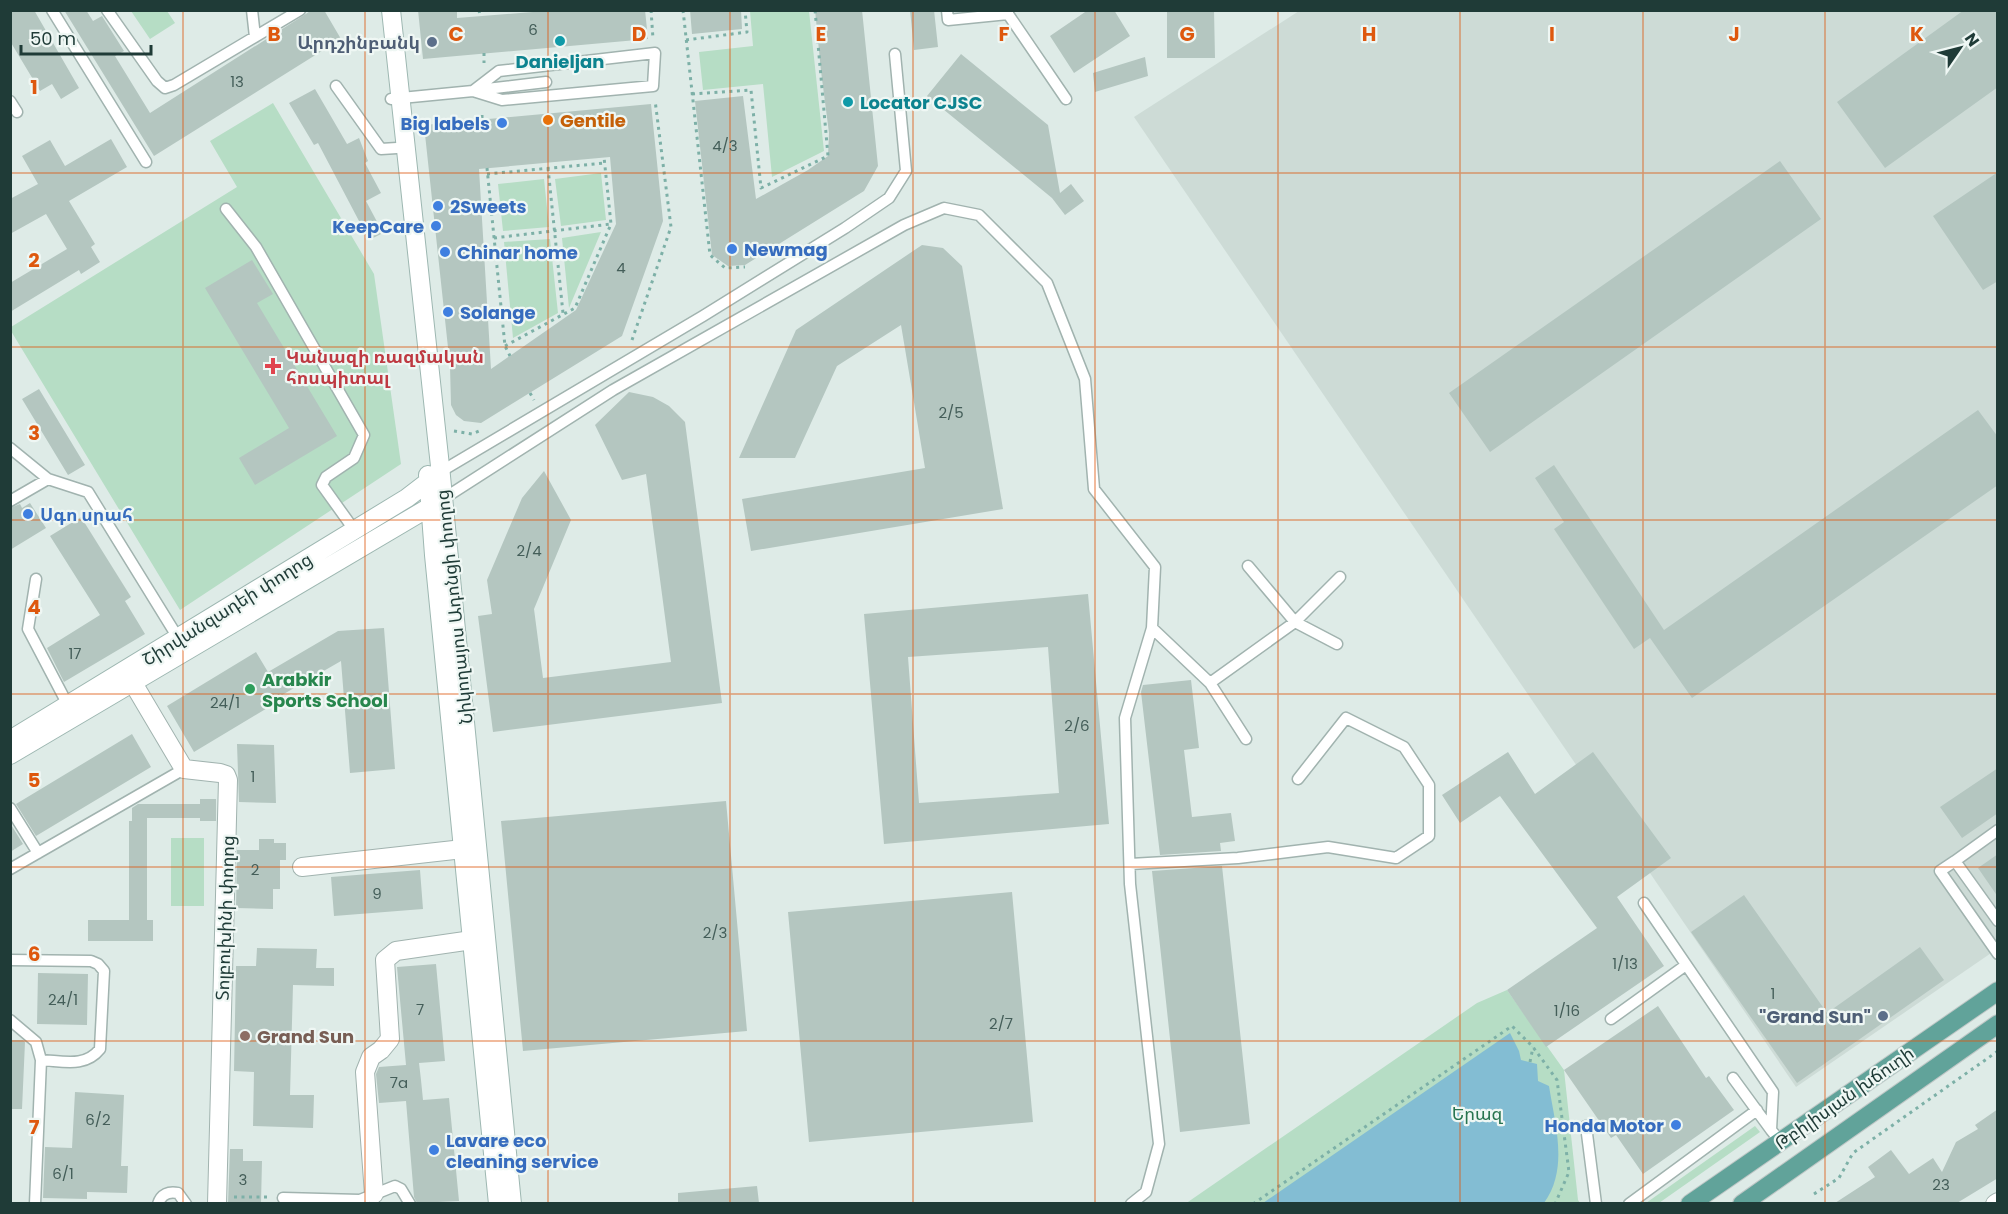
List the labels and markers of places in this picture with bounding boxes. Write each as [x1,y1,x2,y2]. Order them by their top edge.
place label: Արդշինբանկ [297,30,420,55]
marker: Danieljan [553,34,567,48]
marker: Արդշինբանկ [425,35,439,49]
place label: Danieljan [516,49,604,74]
place label: Locator CJSC [860,90,982,115]
marker: Locator CJSC [841,95,855,109]
place label: Gentile [560,108,626,133]
place label: Big labels [401,111,490,136]
marker: Gentile [541,113,555,127]
marker: Big labels [495,116,509,130]
place label: 2Sweets [450,194,526,219]
marker: 2Sweets [431,199,445,213]
place label: KeepCare [332,214,424,239]
marker: KeepCare [429,219,443,233]
place label: Newmag [744,237,828,262]
place label: Chinar home [457,240,578,265]
marker: Newmag [725,242,739,256]
marker: Chinar home [438,245,452,259]
place label: Solange [460,300,536,325]
marker: Solange [441,305,455,319]
place label: Կանազի ռազմական հոսպիտալ [286,344,484,390]
marker: Կանազի ռազմական հոսպիտալ [264,357,282,375]
place label: Սգո սրահ [40,502,133,527]
marker: Սգո սրահ [21,507,35,521]
place label: Arabkir Sports School [262,667,388,713]
marker: Arabkir Sports School [243,682,257,696]
place label: "Grand Sun" [1759,1004,1871,1029]
marker: "Grand Sun" [1876,1009,1890,1023]
place label: Grand Sun [257,1024,354,1049]
marker: Grand Sun [238,1029,252,1043]
place label: Honda Motor [1545,1113,1664,1138]
marker: Honda Motor [1669,1118,1683,1132]
place label: Lavare eco cleaning service [446,1128,599,1174]
marker: Lavare eco cleaning service [427,1143,441,1157]

